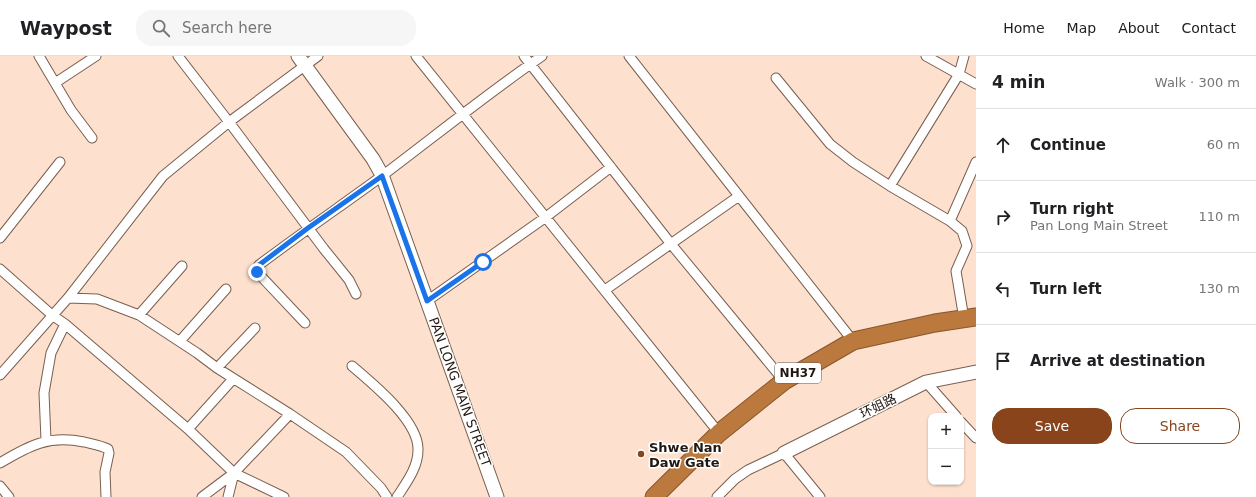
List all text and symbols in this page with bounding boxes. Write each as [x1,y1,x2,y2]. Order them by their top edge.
search box [136,10,416,46]
text: Waypost [20,17,112,39]
icon: search [150,17,172,39]
text: Search here [182,19,272,37]
text: Home [1003,20,1045,36]
text: Map [1067,20,1096,36]
text: About [1118,20,1160,36]
text: Contact [1182,20,1236,36]
text: 4 min [992,72,1045,92]
text: Walk · 300 m [1155,75,1240,90]
icon: ahead [992,134,1014,156]
text: Continue [1030,136,1106,154]
text: 60 m [1207,137,1240,152]
text: Turn right [1030,200,1114,218]
icon: right [992,206,1014,228]
text: 110 m [1198,209,1240,224]
text: Pan Long Main Street [1030,218,1168,233]
route start [474,253,492,271]
route end [248,263,266,281]
icon: left [992,278,1014,300]
text: Turn left [1030,280,1102,298]
text: 130 m [1198,281,1240,296]
street label: PAN LONG MAIN STREET [426,315,494,469]
icon: arrive [992,350,1014,372]
text: Arrive at destination [1030,352,1205,370]
road number: NH37 [775,363,821,383]
street label: 环姐路 [857,391,899,421]
button: Save [992,408,1112,444]
button: Share [1120,408,1240,444]
map controls [928,413,964,485]
button: + [928,413,964,449]
place label: Shwe Nan Daw Gate [649,440,722,470]
marker: Shwe Nan Daw Gate [636,449,646,459]
button: − [928,449,964,485]

